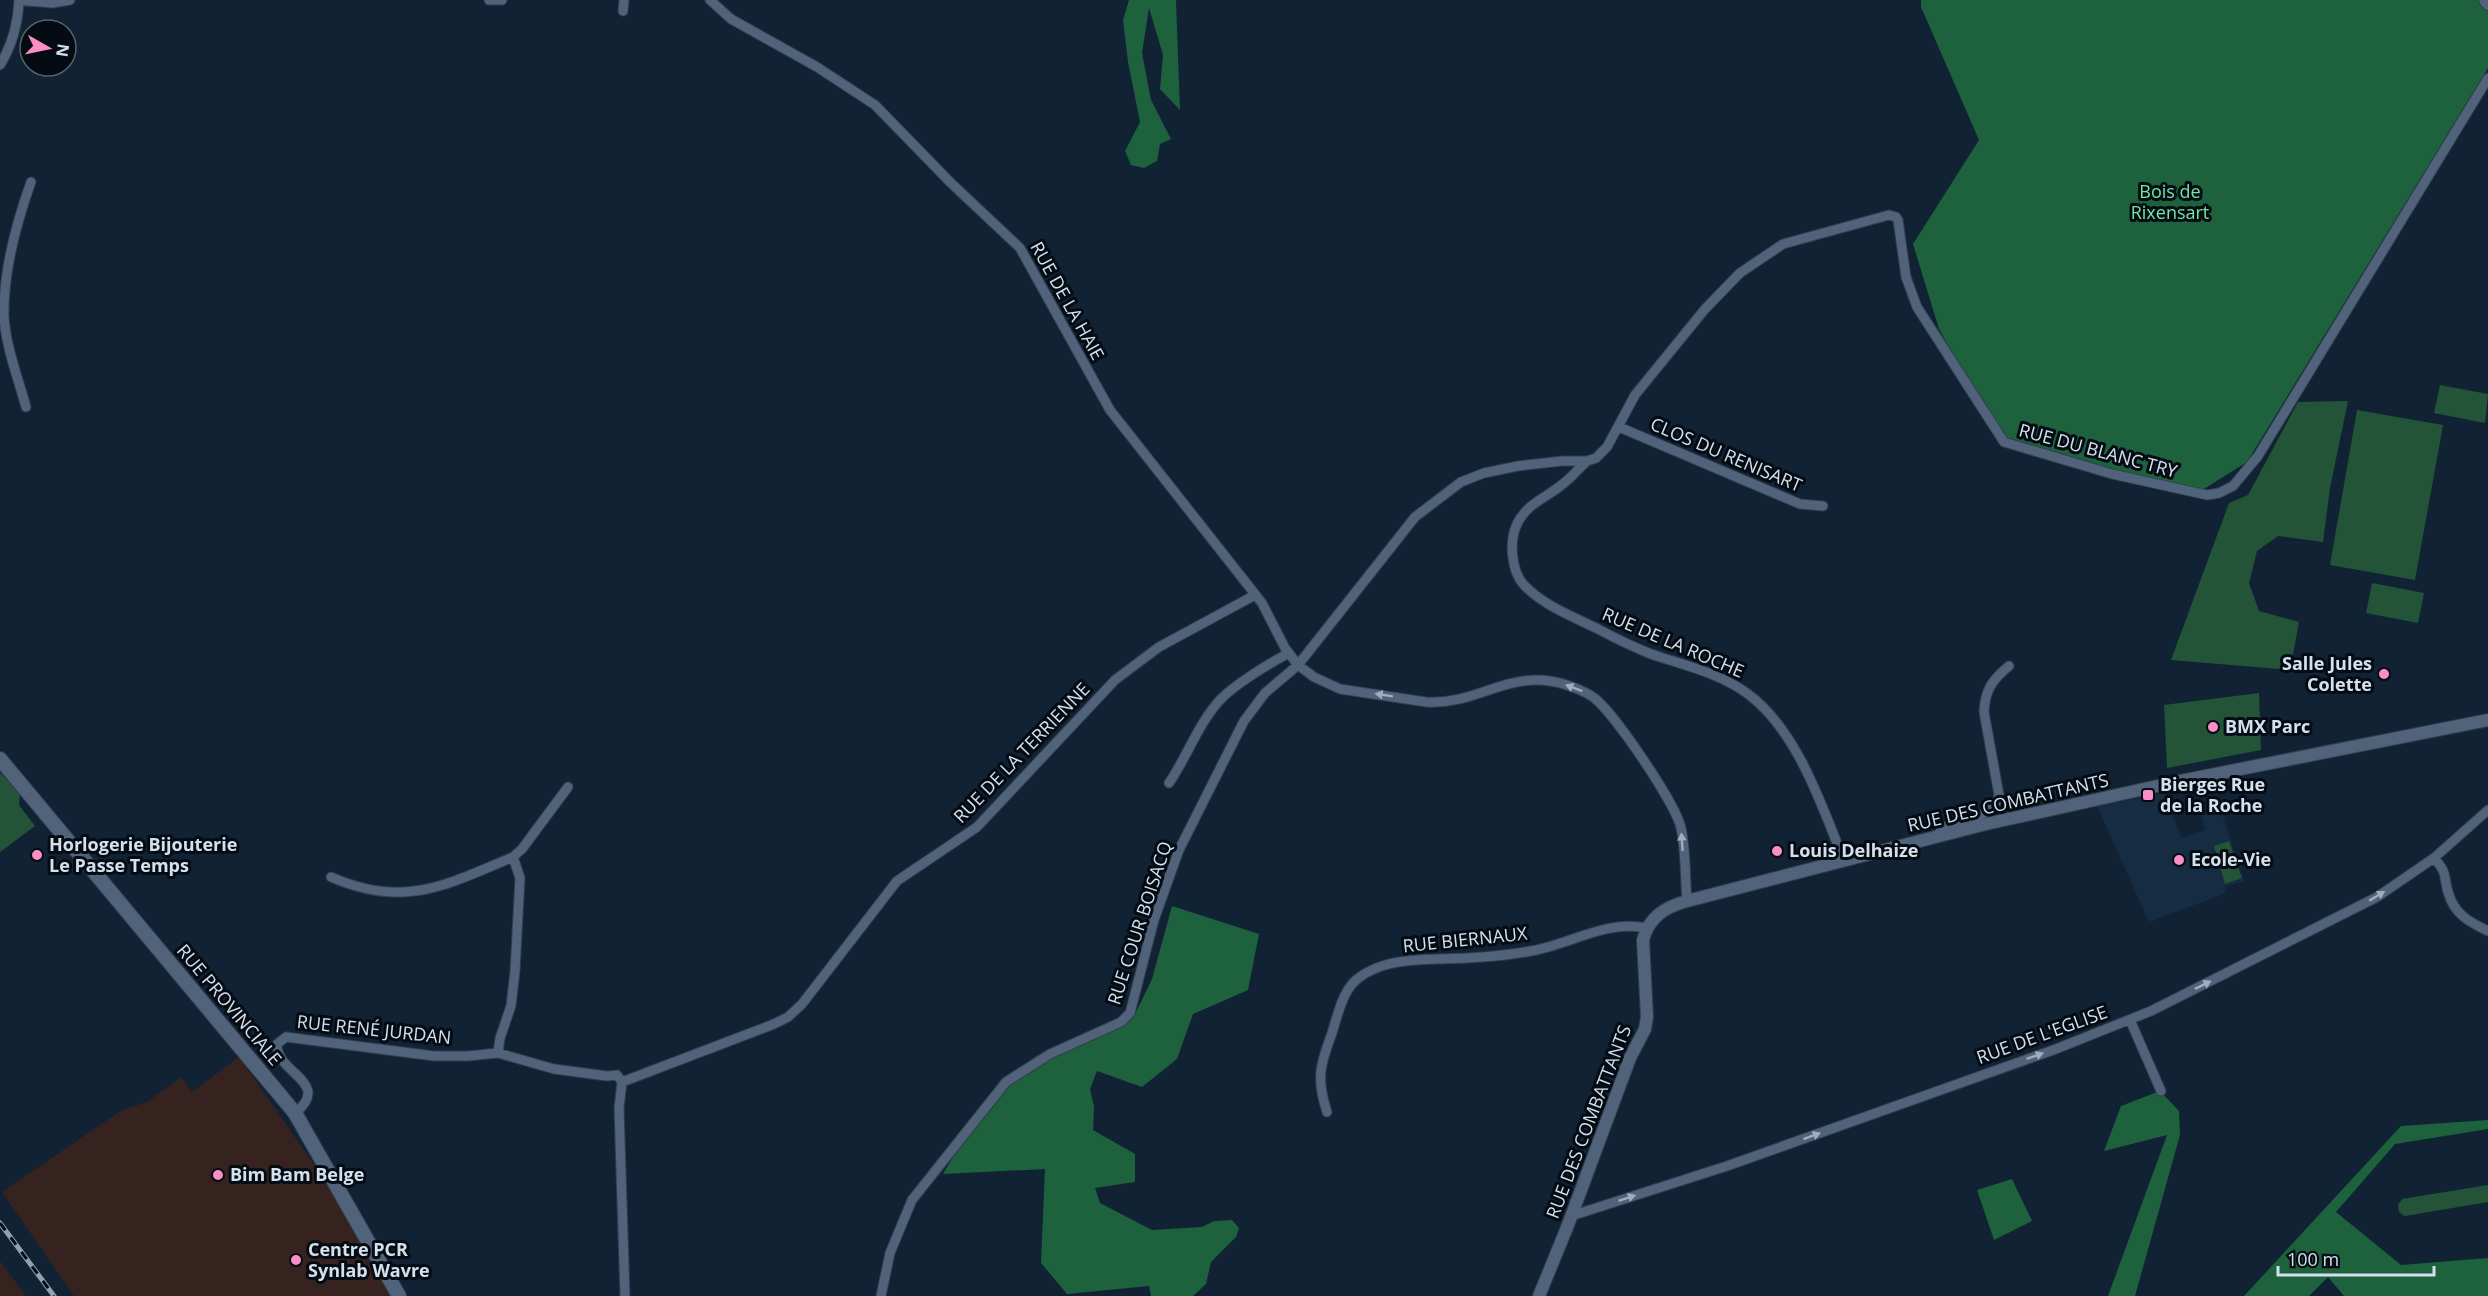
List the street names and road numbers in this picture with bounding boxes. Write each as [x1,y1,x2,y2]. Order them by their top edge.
street label: RUE DE LA HAIE [1025,237,1110,364]
street label: CLOS DU RENISART [1647,411,1806,497]
street label: RUE DU BLANC TRY [2017,417,2181,483]
street label: RUE DE LA ROCHE [1599,601,1748,683]
street label: RUE DE LA TERRIENNE [948,677,1095,828]
street label: RUE DES COMBATTANTS [1905,767,2111,837]
street label: RUE COUR BOISACQ [1101,838,1177,1007]
street label: RUE BIERNAUX [1401,920,1529,957]
street label: RUE PROVINCIALE [172,939,288,1070]
street label: RUE DE L'EGLISE [1973,999,2110,1069]
street label: RUE RENÉ JURDAN [296,1009,453,1049]
street label: RUE DES COMBATTANTS [1540,1021,1636,1222]

